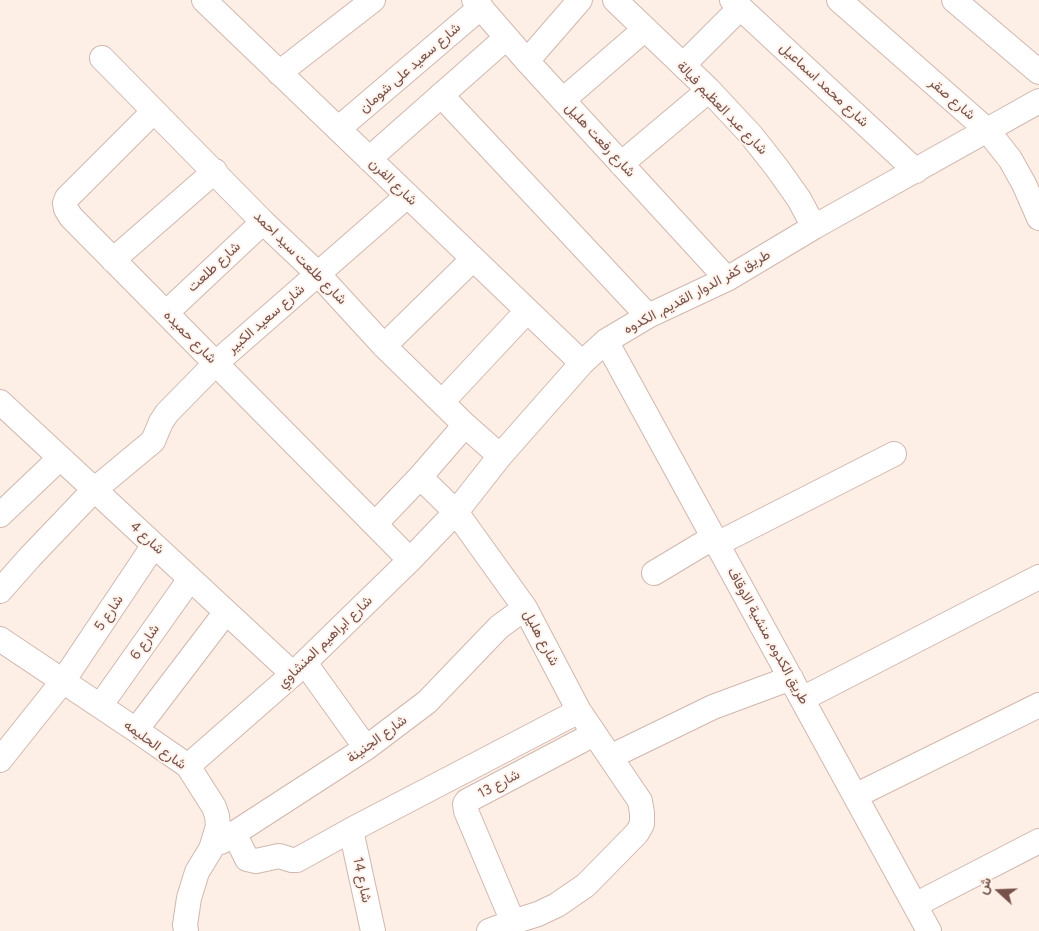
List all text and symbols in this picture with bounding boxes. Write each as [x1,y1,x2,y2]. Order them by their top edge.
street label: شارع سعيد على شومان [356,19,464,117]
street label: شارع محمد اسماعيل [776,39,872,131]
street label: شارع عبد العظيم فيالة [673,58,771,158]
street label: شارع صقر [925,74,979,124]
street label: شارع رفعت هليل [561,99,639,181]
street label: شارع الفرن [365,155,421,209]
street label: شارع طلعت سيد احمد [250,208,350,308]
street label: شارع طلعت [184,238,244,296]
street label: طريق كفر الدوار القديم, الكدوه [621,246,773,338]
street label: شارع سعيد الكبير [224,281,308,357]
street label: شارع حميده [160,307,220,367]
street label: شارع 4 [127,518,167,558]
street label: طريق الكدوه, منشية الاوقاف [723,565,813,707]
street label: شارع 5 [91,592,127,634]
street label: شارع ابراهيم المنشاوي [274,592,376,692]
street label: شارع هليل [519,607,563,669]
street label: شارع 6 [127,621,163,663]
street label: شارع الجنينة [344,712,410,766]
street label: شارع الحليمه [120,717,190,773]
street label: شارع 13 [475,766,523,802]
street label: شارع 14 [349,856,375,904]
north arrow [974,866,1024,916]
text: ش [974,875,995,897]

